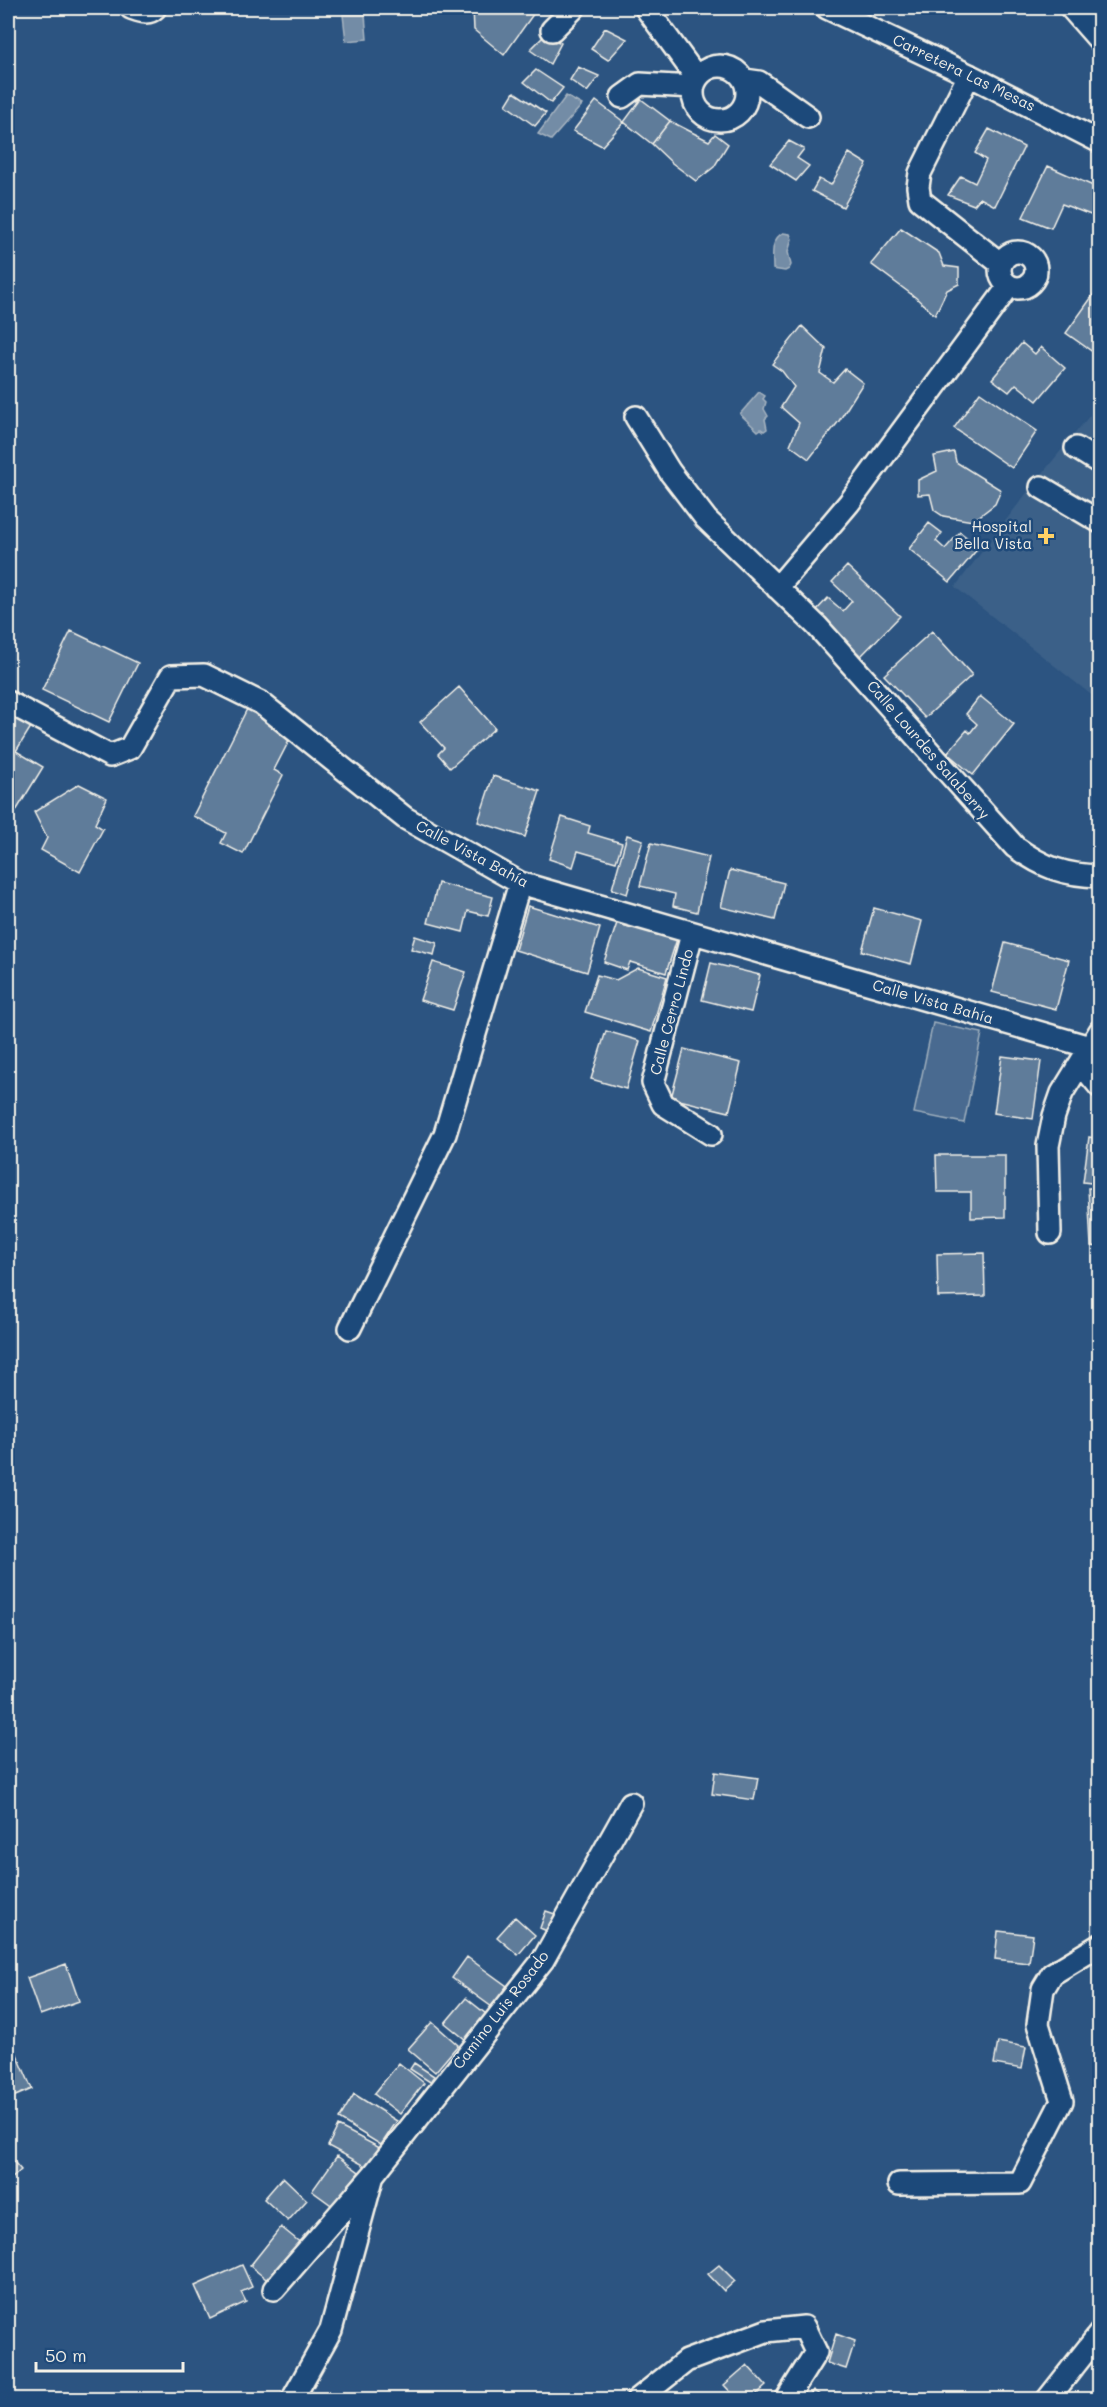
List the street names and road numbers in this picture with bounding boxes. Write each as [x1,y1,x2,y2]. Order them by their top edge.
street label: Carretera Las Mesas [890,29,1039,115]
street label: Calle Lourdes Salaberry [863,676,995,823]
street label: Calle Vista Bahía [413,815,532,891]
street label: Calle Cerro Lindo [645,946,697,1077]
street label: Calle Vista Bahía [870,974,996,1028]
street label: Camino Luis Rosado [448,1946,553,2073]

